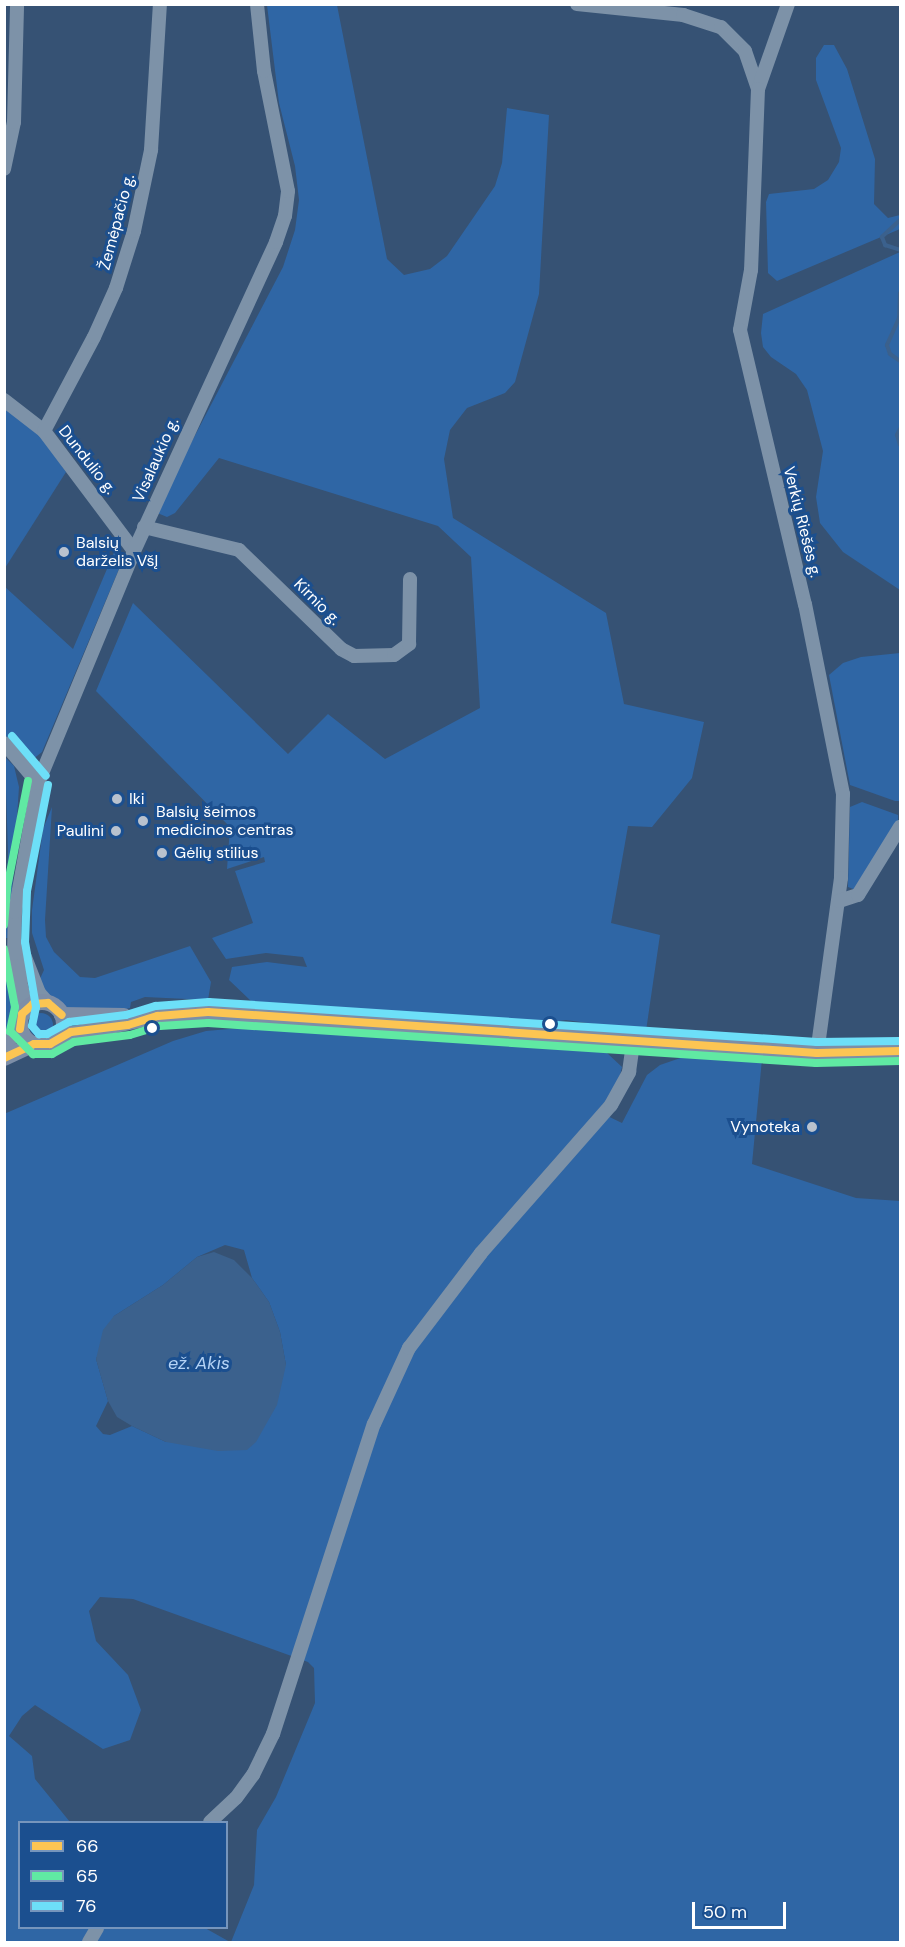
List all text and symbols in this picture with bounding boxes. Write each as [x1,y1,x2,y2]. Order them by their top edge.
street label: Žemėpačio g. [95,172,139,272]
street label: Visalaukio g. [129,415,183,505]
street label: Dundulio g. [54,422,120,498]
street label: Verkių Riešės g. [779,464,825,580]
place label: Balsių darželis VšĮ [76,533,158,571]
marker: Balsių darželis VšĮ [57,545,71,559]
street label: Kirnio g. [290,575,344,629]
place label: Iki [129,789,145,809]
marker: Iki [110,792,124,806]
place label: Balsių šeimos medicinos centras [156,802,294,840]
marker: Balsių šeimos medicinos centras [134,812,152,830]
place label: Paulini [57,821,104,841]
marker: Paulini [109,824,123,838]
place label: Gėlių stilius [174,843,258,863]
marker: Gėlių stilius [155,846,169,860]
unlabelled marker [544,1018,556,1030]
unlabelled marker [146,1022,158,1034]
place label: Vynoteka [730,1117,800,1137]
marker: Vynoteka [805,1120,819,1134]
water label: ež. Akis [168,1352,230,1374]
legend [18,1821,228,1929]
text: 66 [76,1834,99,1858]
text: 65 [76,1864,98,1888]
scale bar [695,1890,790,1928]
text: 76 [76,1894,96,1918]
text: 50 m [703,1900,747,1924]

